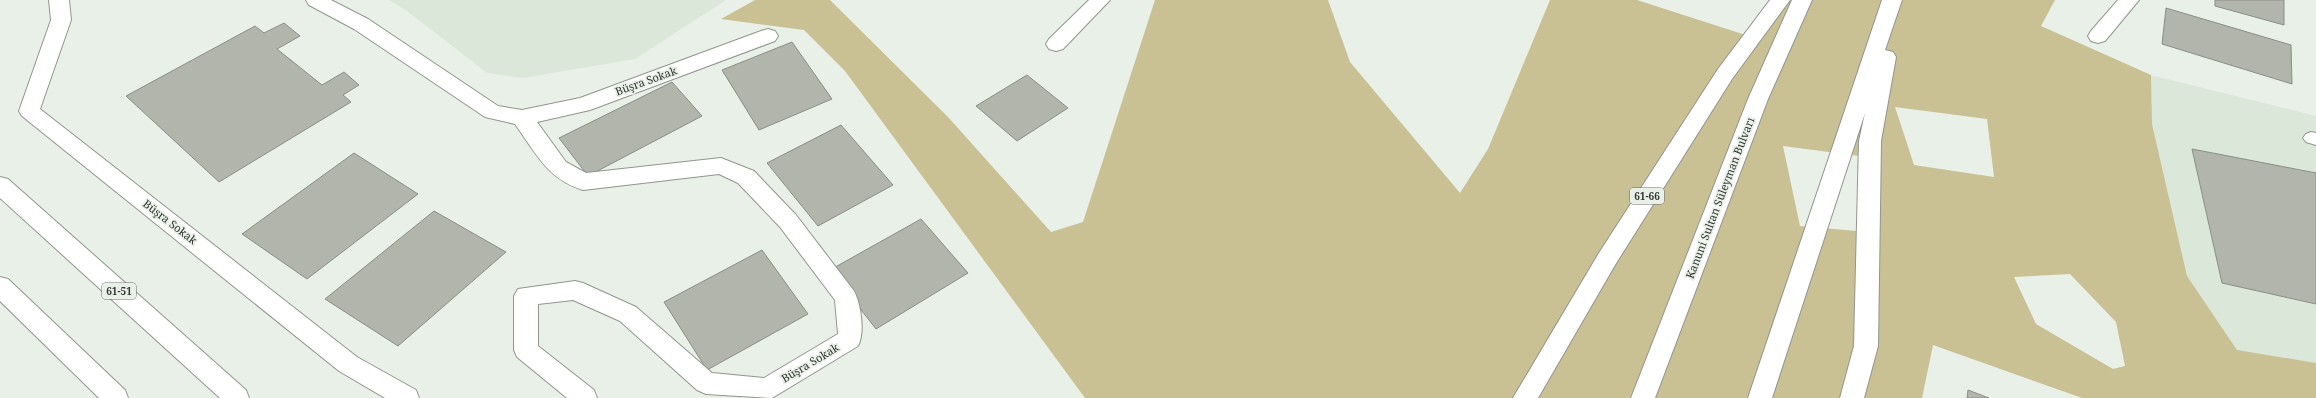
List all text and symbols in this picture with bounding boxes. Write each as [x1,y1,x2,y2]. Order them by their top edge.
street label: Büşra Sokak [613,62,679,99]
street label: Kanuni Sultan Süleyman Bulvarı [1682,115,1757,281]
road number: 61-66 [1630,188,1664,204]
street label: Büşra Sokak [140,196,201,248]
road number: 61-51 [102,283,136,299]
street label: Büşra Sokak [778,339,842,386]

